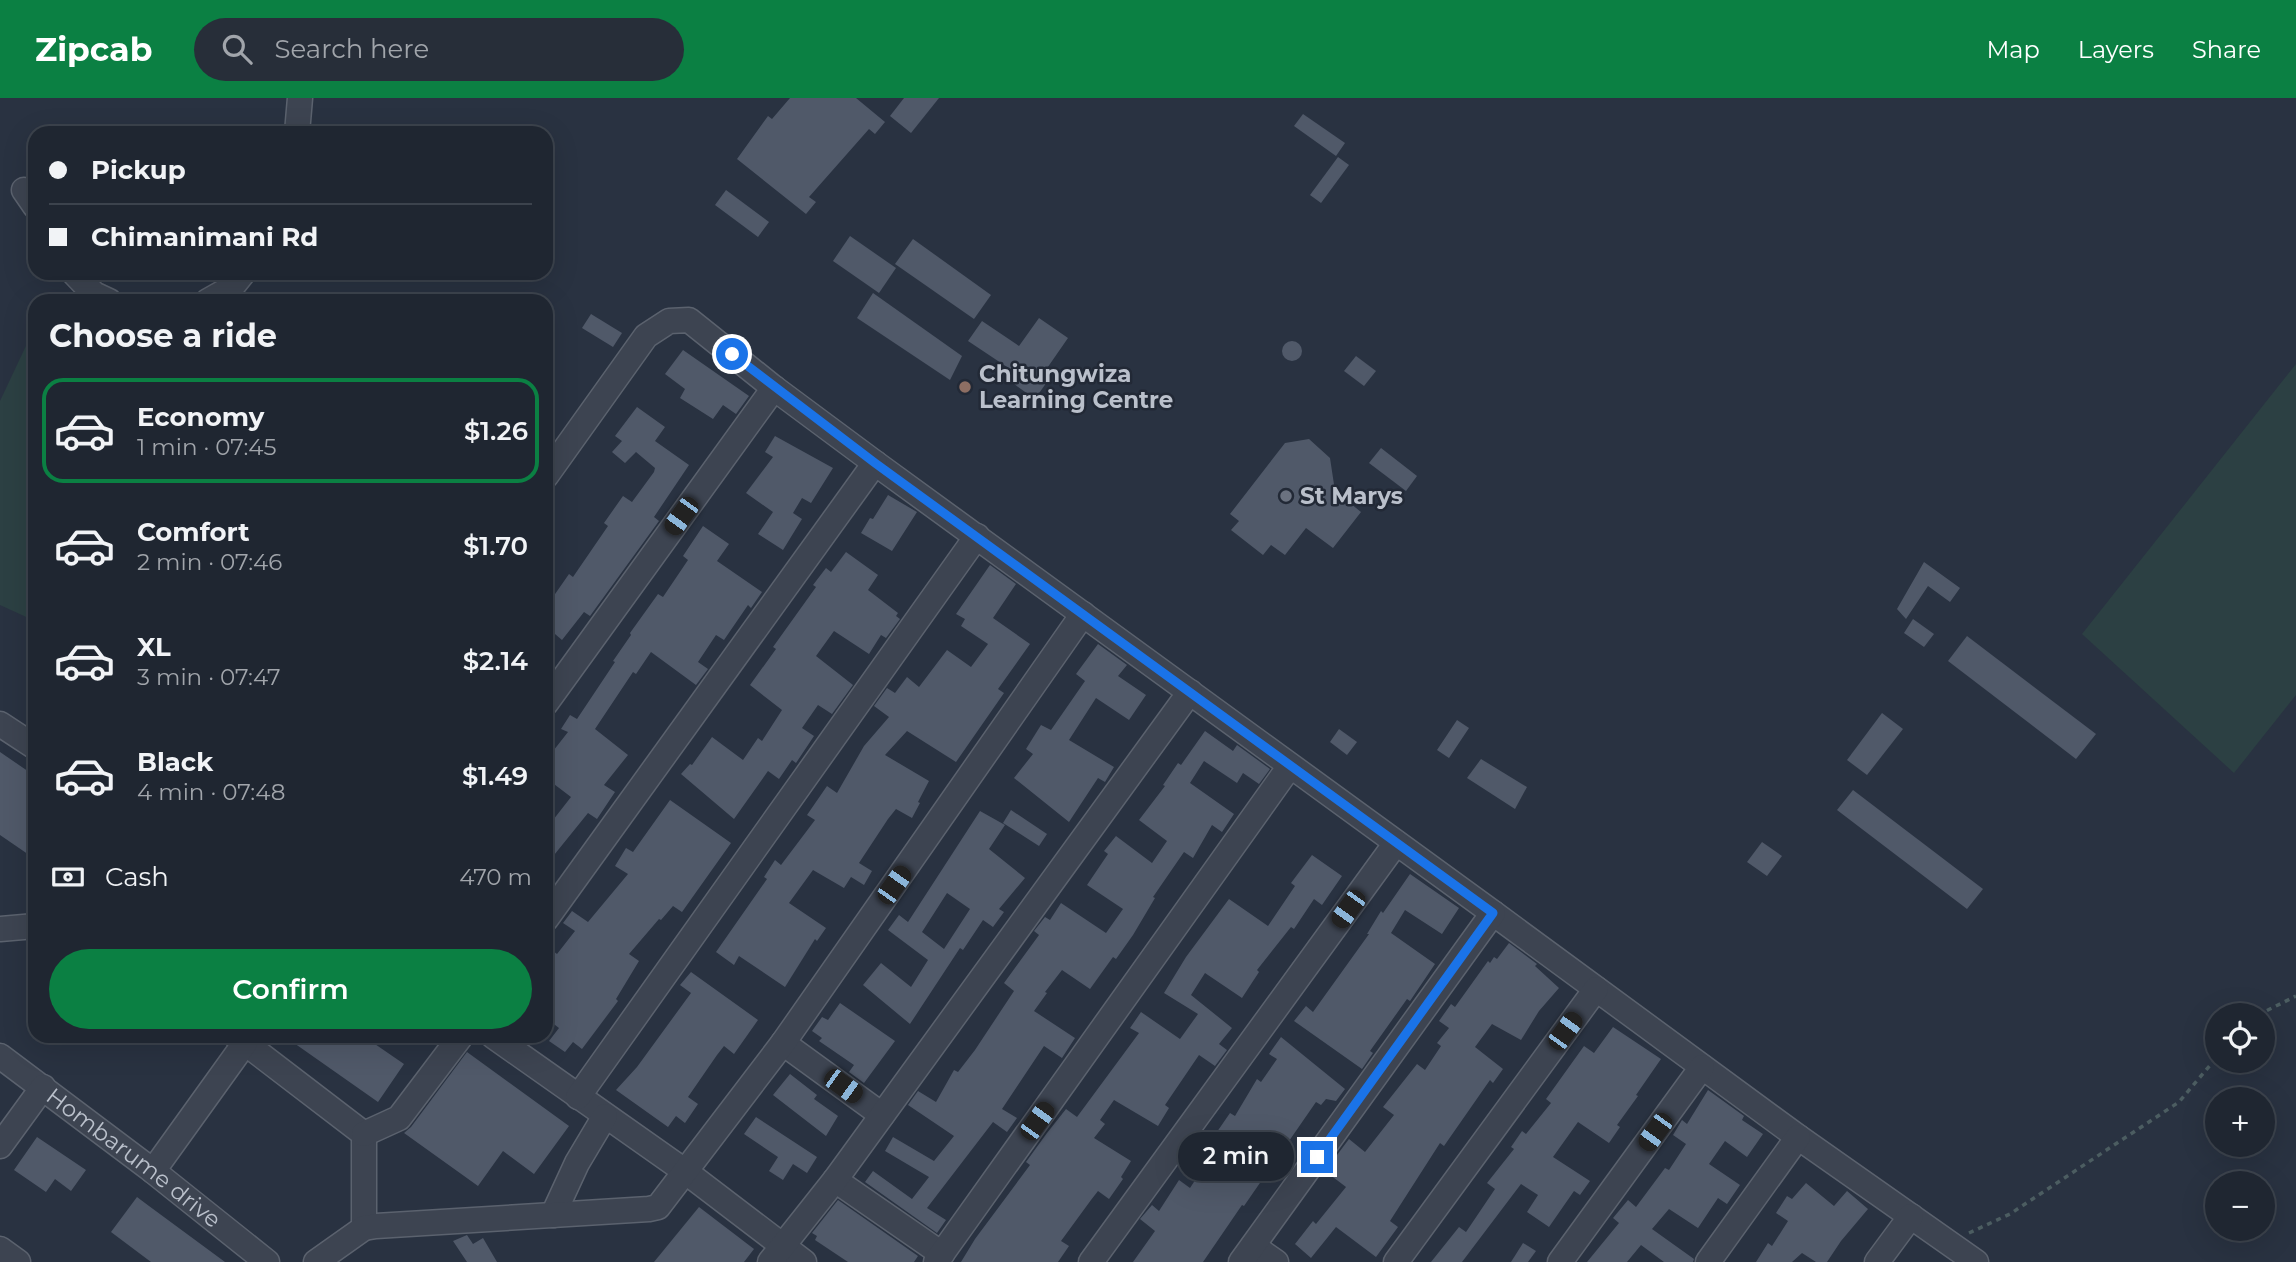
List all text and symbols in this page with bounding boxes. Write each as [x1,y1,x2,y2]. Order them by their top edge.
search box [194,18,684,81]
text: Zipcab [35,29,152,69]
icon: search [218,30,256,68]
text: Search here [274,33,429,65]
text: Map [1986,35,2040,64]
text: Layers [2078,35,2154,64]
text: Share [2192,35,2261,64]
text: Pickup [91,154,186,186]
text: Chimanimani Rd [91,221,318,253]
text: Choose a ride [49,316,277,355]
route start [716,338,748,370]
place label: Chitungwiza Learning Centre [979,360,1173,414]
marker: Chitungwiza Learning Centre [957,379,973,395]
icon: car [53,399,116,462]
text: Economy [137,401,264,433]
text: $1.26 [464,415,528,447]
text: 1 min · 07:45 [137,433,277,461]
place label: St Marys [1300,482,1403,510]
marker: St Marys [1278,488,1294,504]
car [661,493,702,539]
icon: car [53,514,116,577]
text: Comfort [137,516,249,548]
text: $1.70 [463,530,528,562]
text: 2 min · 07:46 [137,548,282,576]
icon: car [53,629,116,692]
text: XL [137,631,171,663]
text: $2.14 [463,645,528,677]
text: 3 min · 07:47 [137,663,281,691]
icon: car [53,744,116,807]
text: Black [137,746,213,778]
text: $1.49 [462,760,528,792]
text: 4 min · 07:48 [137,778,285,806]
icon: cash [49,858,87,896]
text: Cash [105,861,169,893]
car [874,862,915,908]
text: 470 m [459,863,532,891]
car [1328,886,1369,932]
button: Confirm [49,949,532,1029]
map controls [2205,1003,2275,1241]
button: locate [2205,1003,2275,1073]
car [1545,1008,1586,1054]
car [820,1065,867,1107]
street label: Hombarume drive [41,1082,227,1234]
button: + [2205,1087,2275,1157]
car [1017,1098,1058,1144]
car [1635,1109,1676,1155]
callout: 2 min [1177,1132,1292,1182]
route end [1301,1141,1333,1173]
text: 2 min [1203,1142,1269,1170]
button: − [2205,1171,2275,1241]

